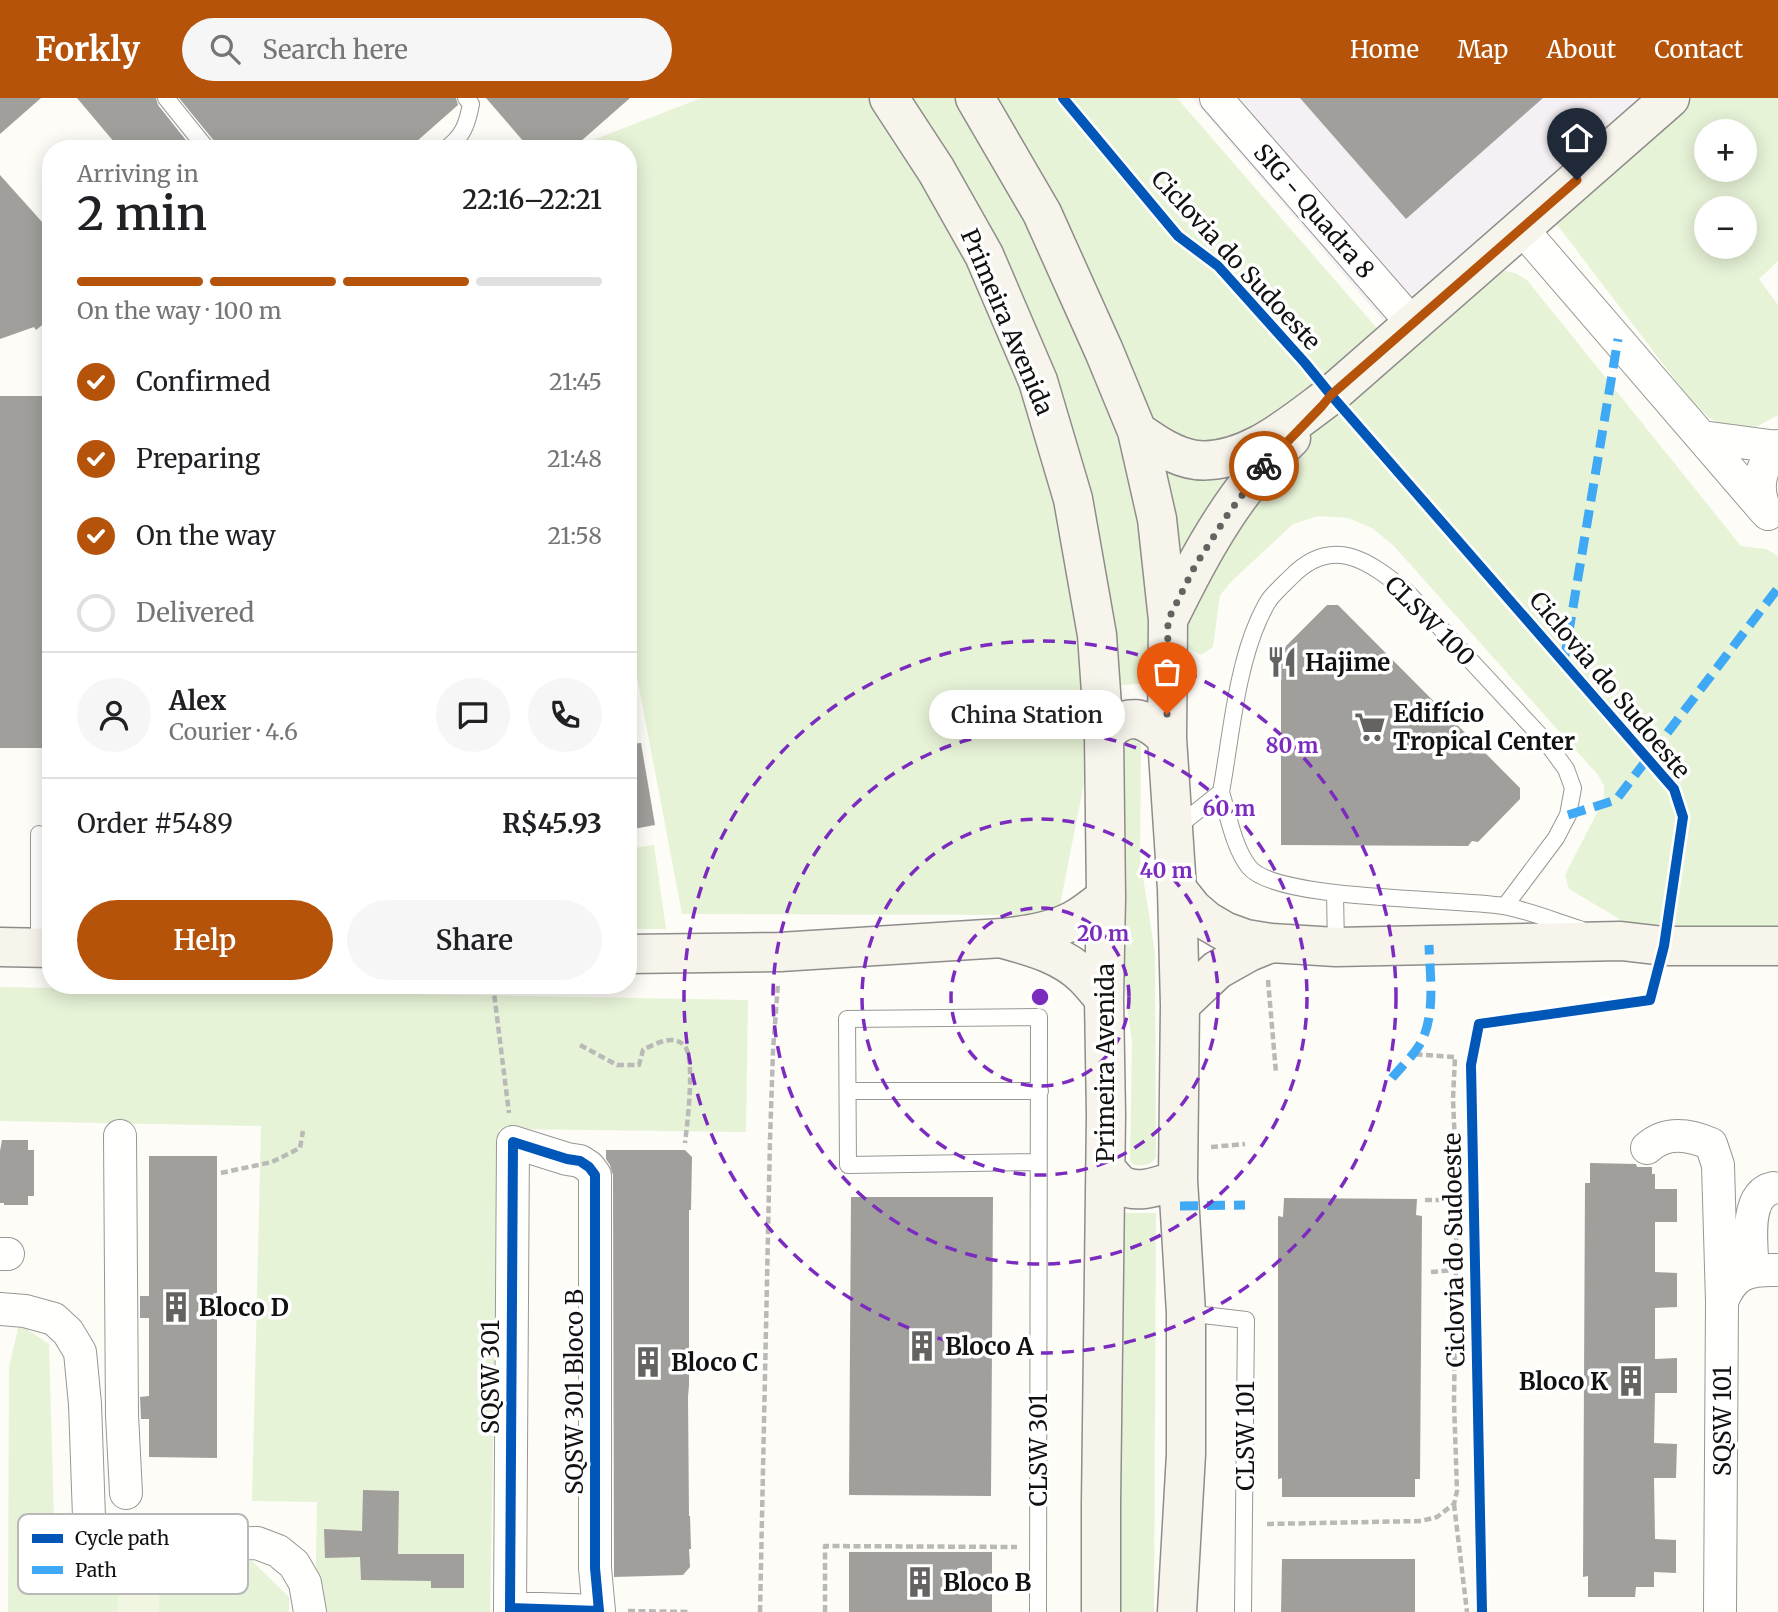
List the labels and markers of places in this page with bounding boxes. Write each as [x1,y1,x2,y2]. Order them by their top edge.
pin [1547,108,1607,180]
pin [1137,642,1197,714]
restaurant icon: Hajime [1265,645,1299,679]
place label: Hajime [1305,647,1390,678]
callout: China Station [929,690,1125,738]
place label: Edifício Tropical Center [1393,698,1575,757]
supermarket icon: Edifício Tropical Center [1353,710,1387,744]
centre of rings [1028,985,1052,1009]
building icon: Bloco D [159,1290,193,1324]
place label: Bloco D [199,1292,289,1323]
building icon: Bloco A [905,1329,939,1363]
place label: Bloco A [945,1331,1034,1362]
building icon: Bloco C [631,1345,665,1379]
place label: Bloco C [671,1347,758,1378]
building icon: Bloco K [1614,1364,1648,1398]
place label: Bloco K [1519,1366,1608,1397]
building icon: Bloco B [903,1565,937,1599]
place label: Bloco B [943,1567,1031,1598]

